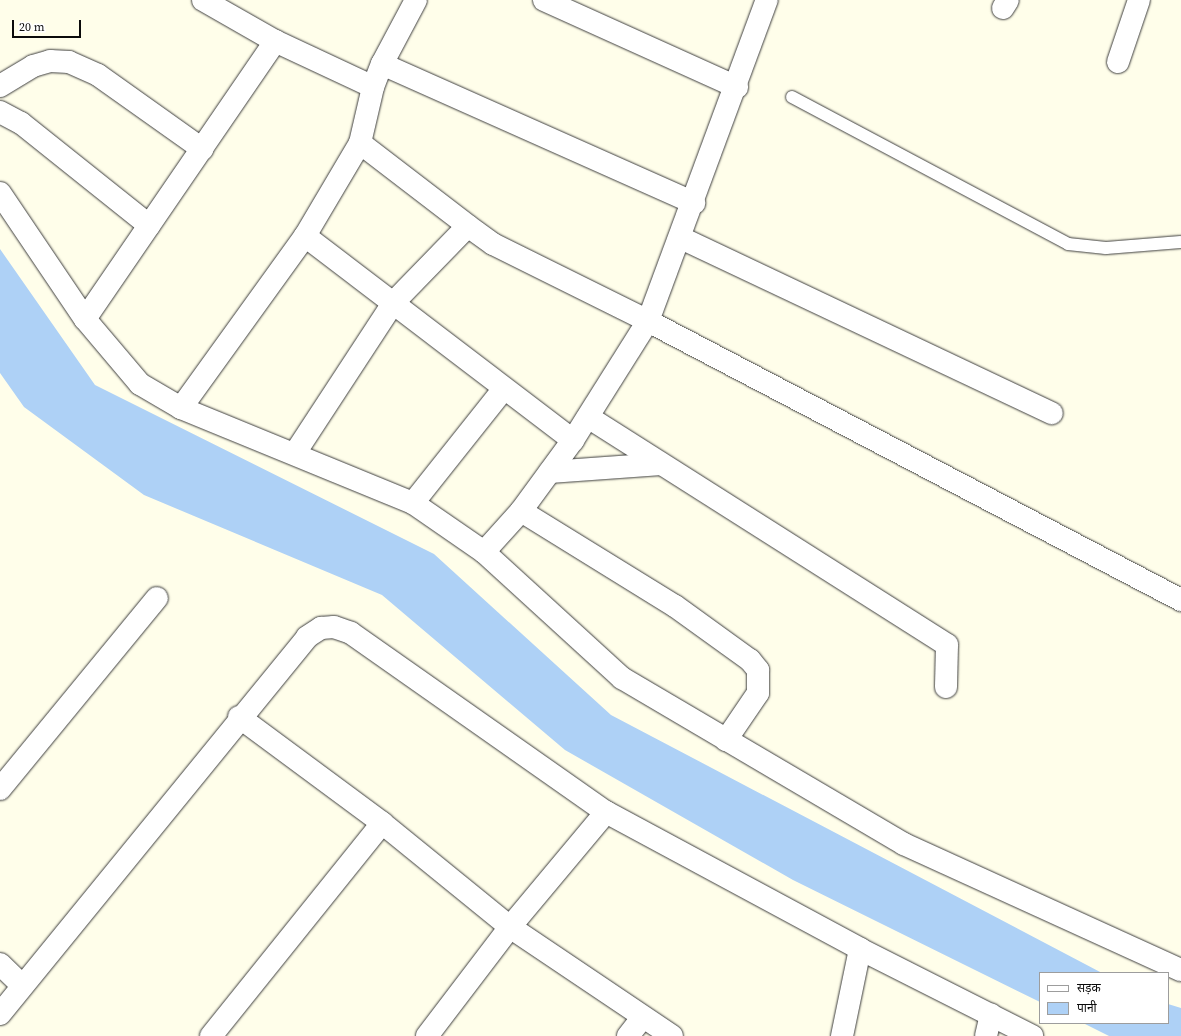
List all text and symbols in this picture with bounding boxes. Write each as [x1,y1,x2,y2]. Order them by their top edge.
scale bar [14,12,83,38]
text: 20 m [19,19,45,35]
legend [1039,972,1169,1024]
text: सड़क [1077,980,1101,996]
text: पानी [1077,1000,1097,1016]

